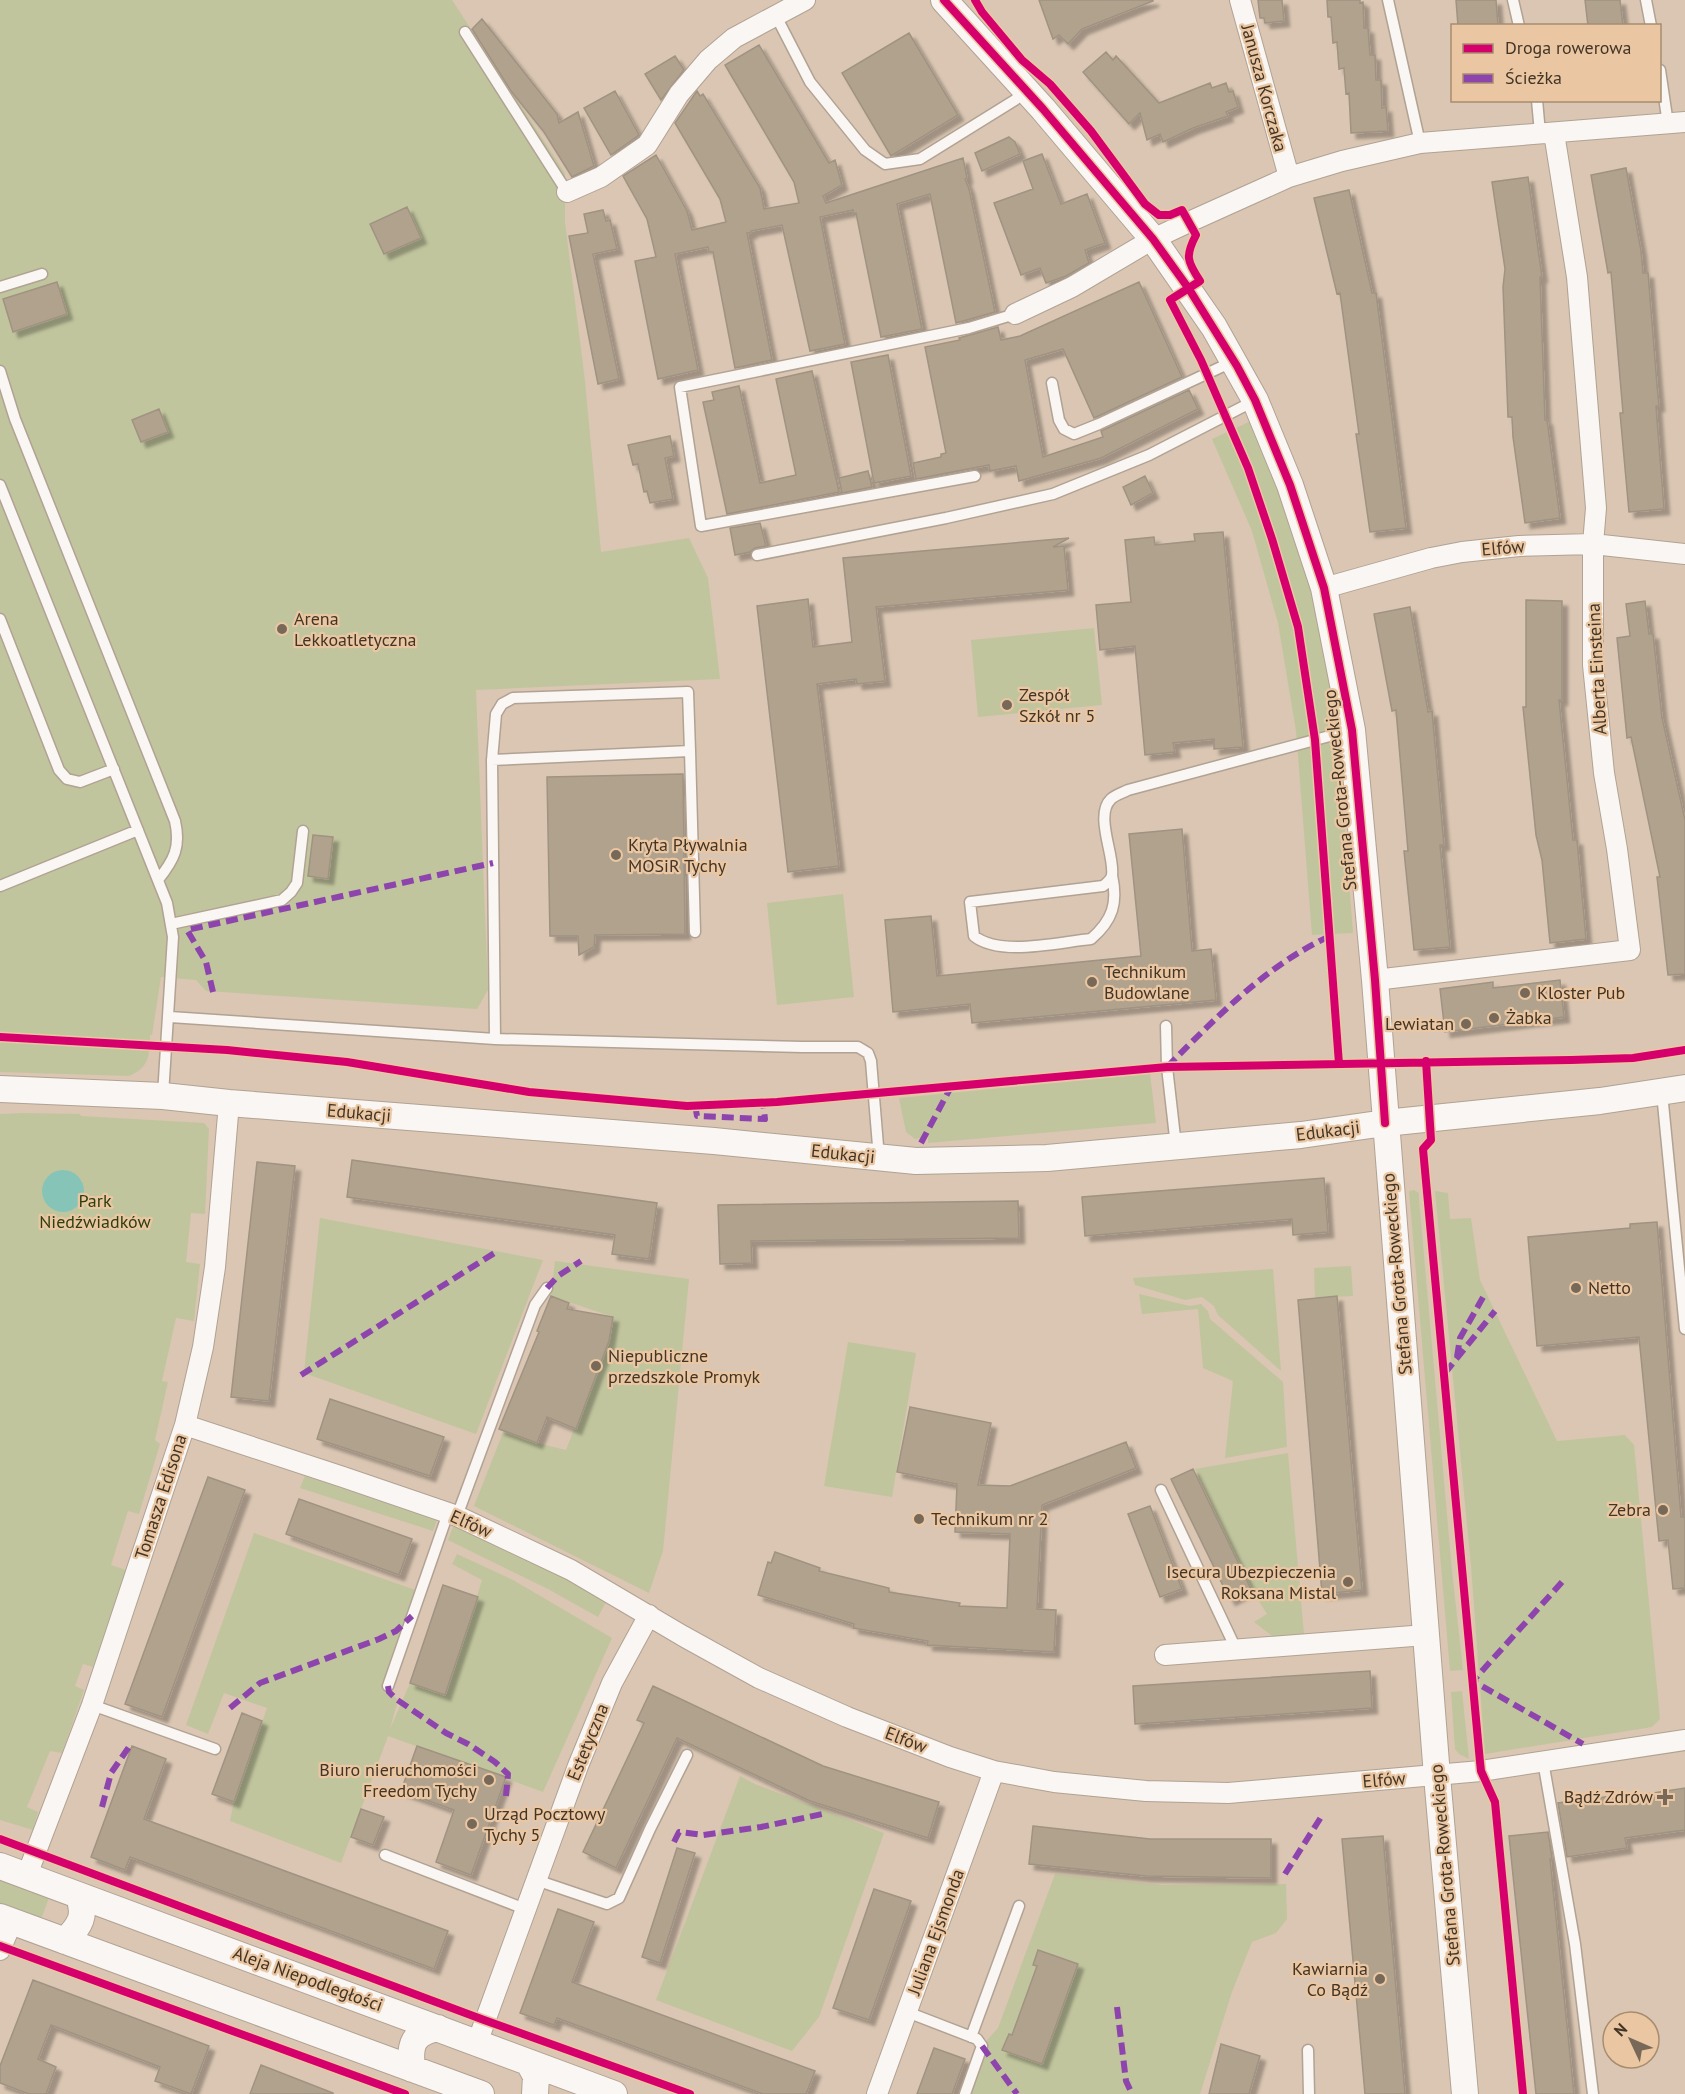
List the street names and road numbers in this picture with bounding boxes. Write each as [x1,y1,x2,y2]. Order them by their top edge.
street label: Janusza Korczaka [1236,21,1293,154]
street label: Elfów [1480,534,1526,561]
street label: Alberta Einsteina [1582,603,1611,735]
street label: Stefana Grota-Roweckiego [1317,688,1362,892]
street label: Edukacji [326,1098,392,1127]
street label: Edukacji [1295,1115,1361,1146]
street label: Edukacji [810,1139,876,1168]
street label: Stefana Grota-Roweckiego [1376,1172,1417,1376]
street label: Tomasza Edisona [129,1431,192,1562]
street label: Elfów [447,1504,496,1543]
street label: Estetyczna [562,1700,613,1784]
street label: Elfów [882,1721,931,1758]
street label: Stefana Grota-Roweckiego [1424,1763,1465,1967]
street label: Elfów [1361,1766,1407,1793]
street label: Juliana Ejsmonda [902,1866,969,1999]
street label: Aleja Niepodległości [230,1941,386,2016]

